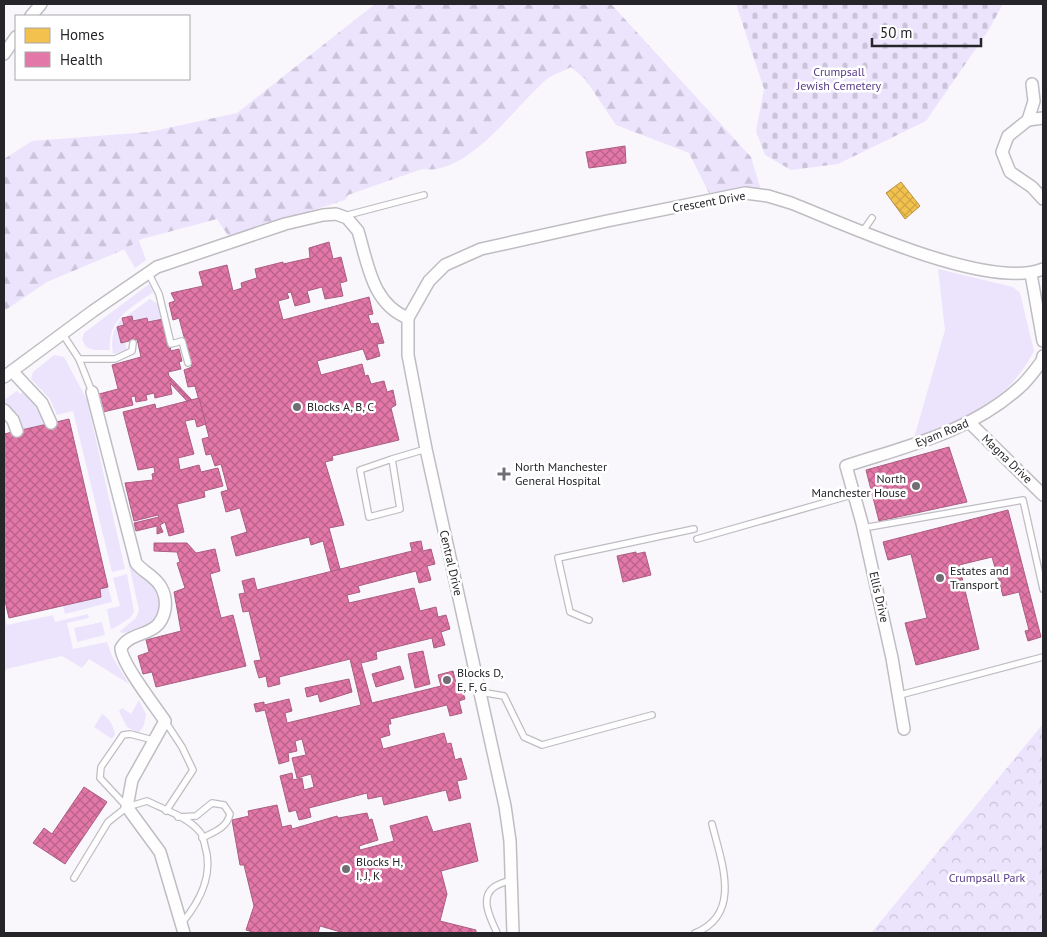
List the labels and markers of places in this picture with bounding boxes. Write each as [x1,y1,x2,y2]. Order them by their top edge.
place label: Blocks A, B, C [307,399,374,414]
marker: Blocks A, B, C [291,401,303,413]
place label: North Manchester General Hospital [515,459,607,488]
marker: North Manchester General Hospital [497,467,511,481]
place label: North Manchester House [811,471,906,500]
marker: North Manchester House [910,480,922,492]
place label: Estates and Transport [950,563,1009,592]
marker: Estates and Transport [934,572,946,584]
place label: Blocks D, E, F, G [457,665,504,694]
marker: Blocks D, E, F, G [441,674,453,686]
place label: Blocks H, I, J, K [356,854,403,883]
marker: Blocks H, I, J, K [340,863,352,875]

